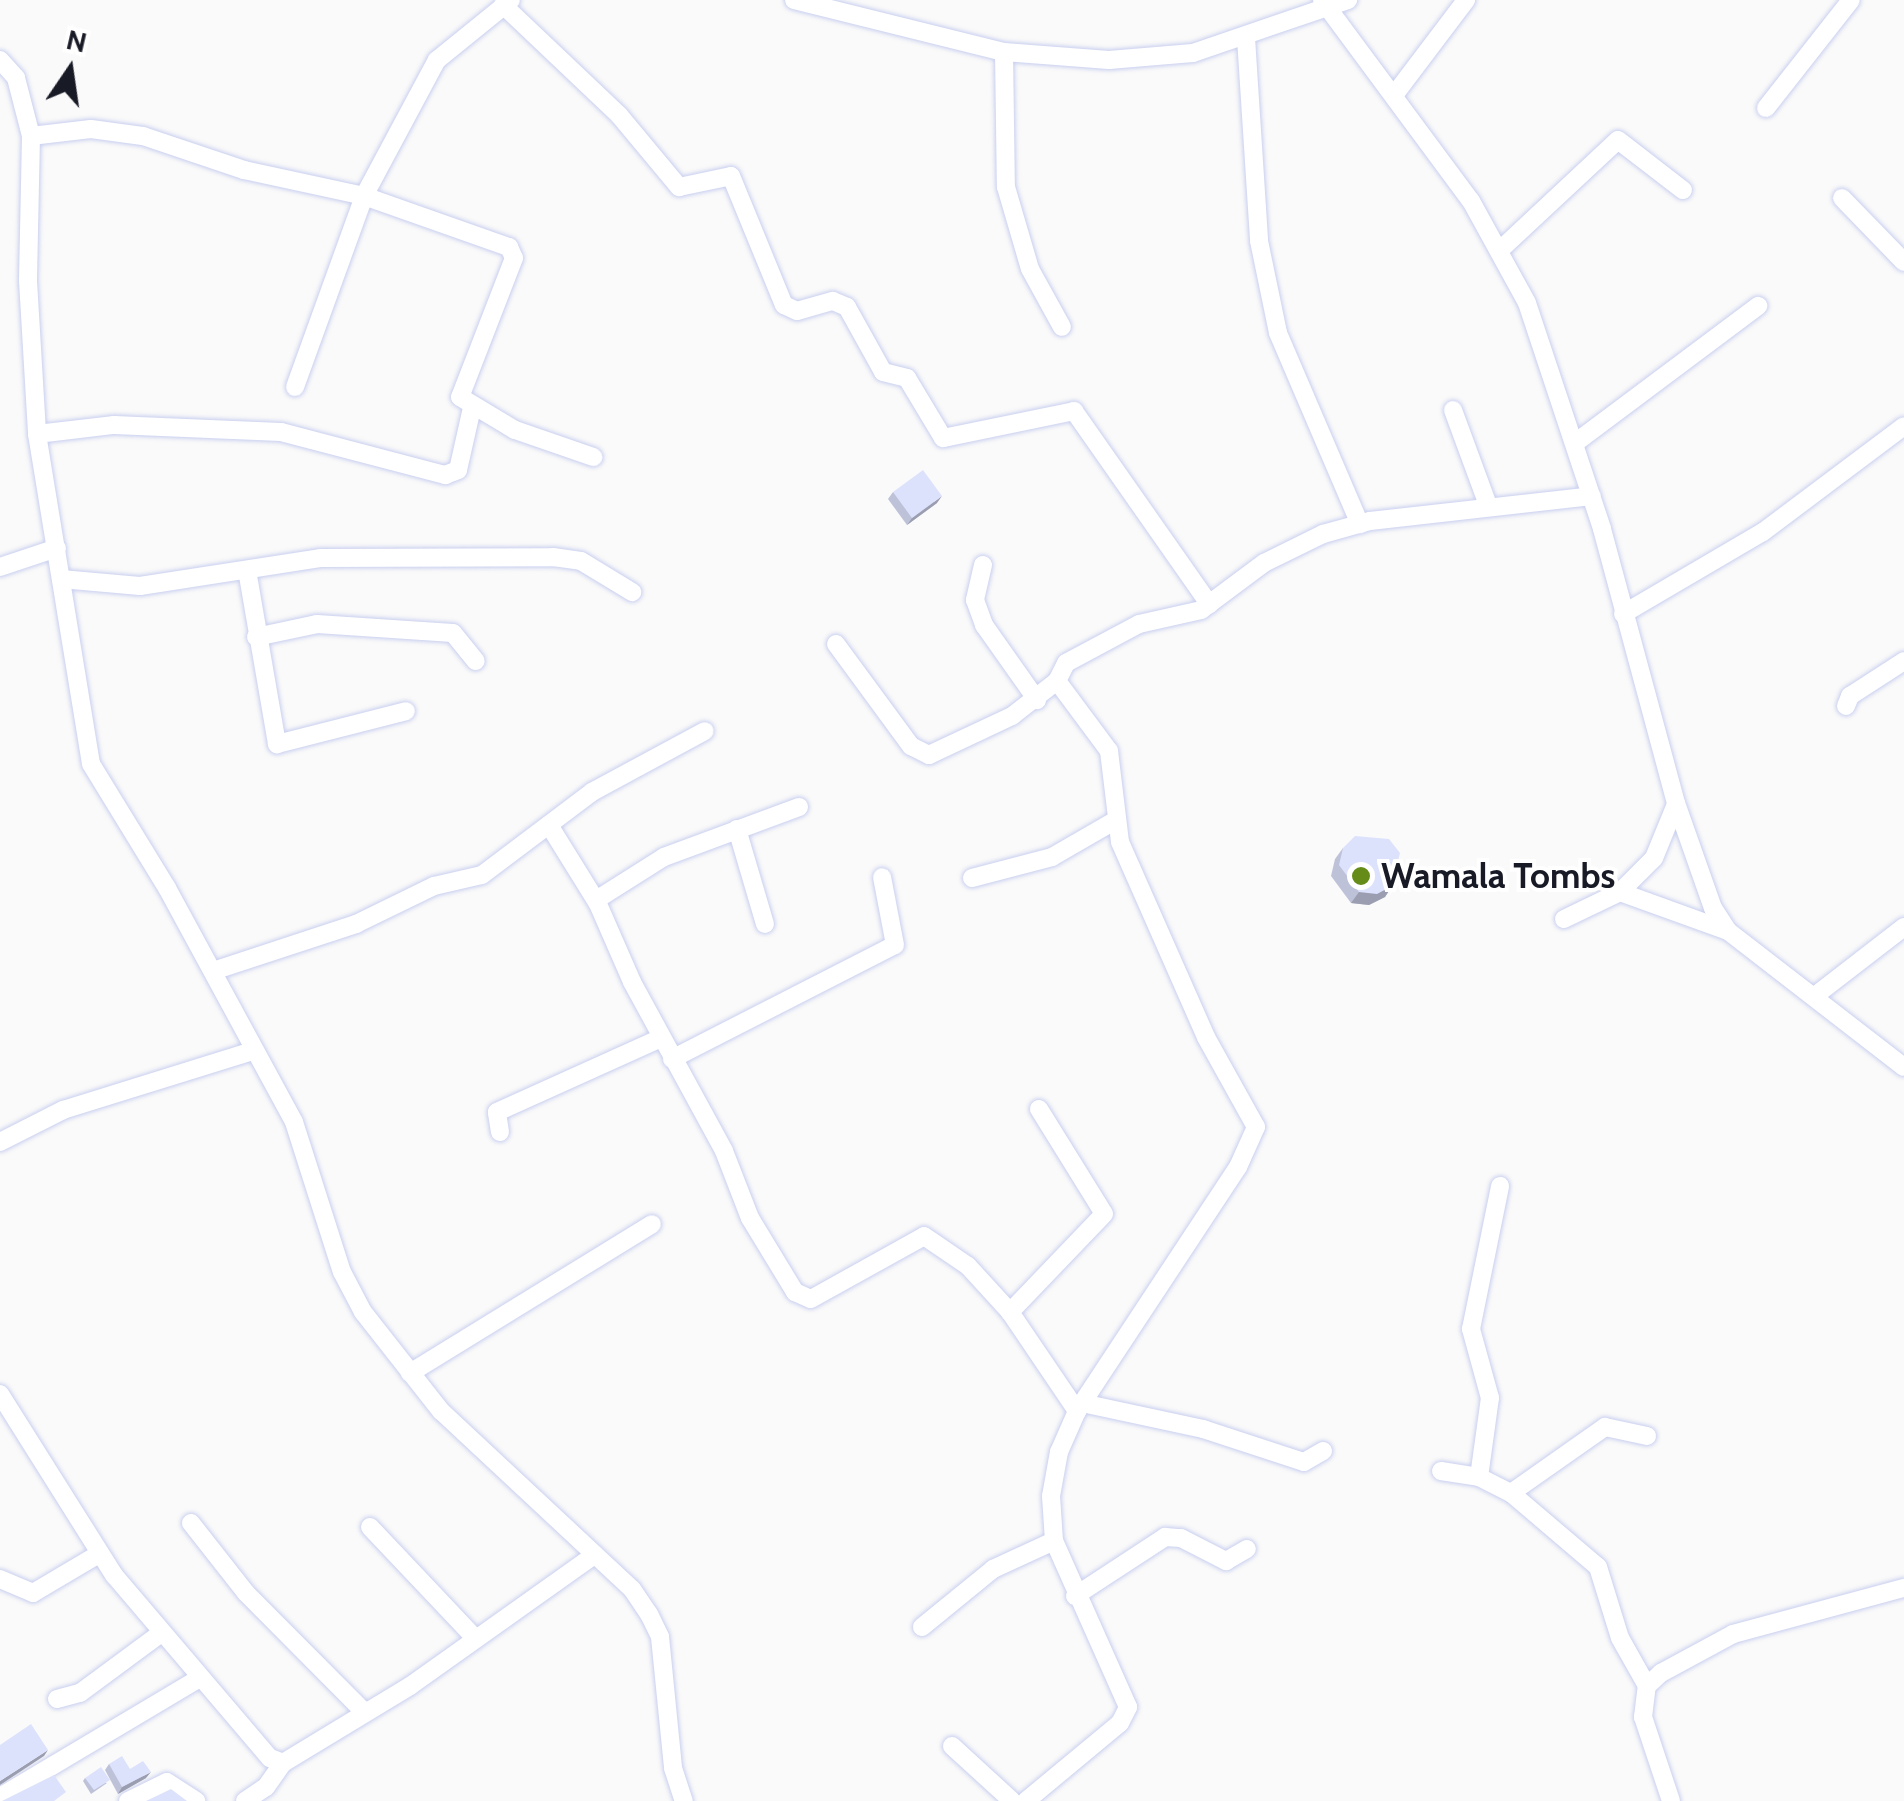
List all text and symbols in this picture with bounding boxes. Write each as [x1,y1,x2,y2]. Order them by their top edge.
north arrow [20,20,120,120]
text: N [63,22,90,60]
place label: Wamala Tombs [1381,855,1615,897]
marker: Wamala Tombs [1350,865,1372,887]

